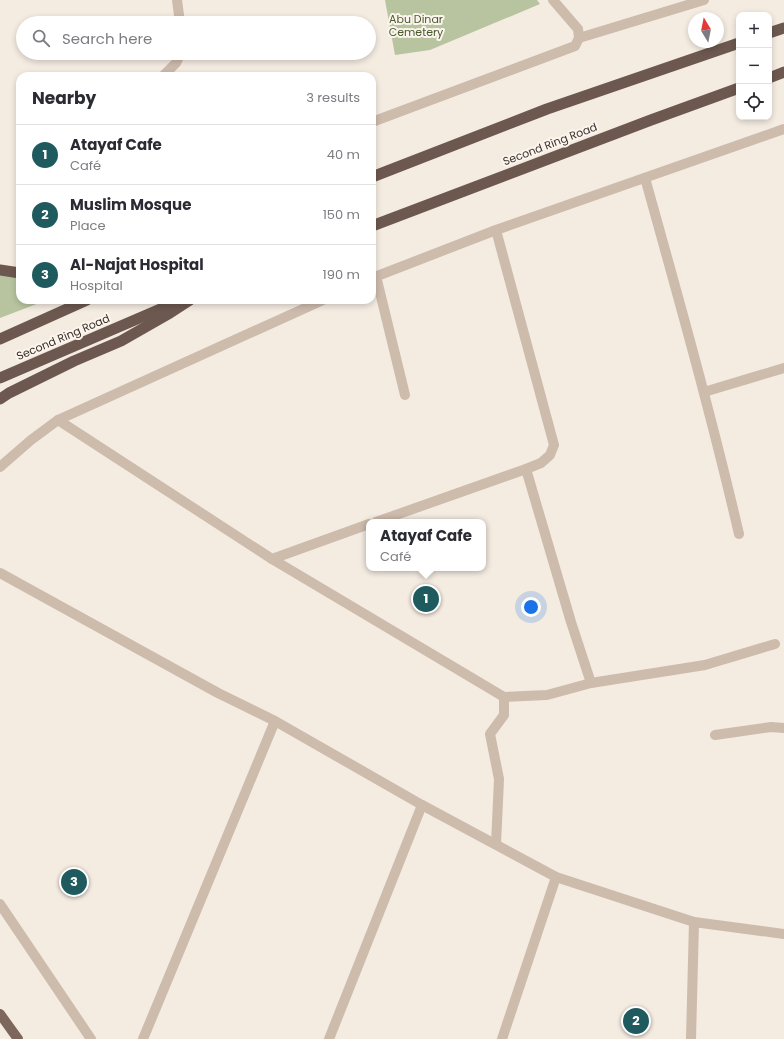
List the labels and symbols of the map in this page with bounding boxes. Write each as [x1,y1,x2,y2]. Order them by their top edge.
park label: Abu Dinar Cemetery [389,11,444,40]
north arrow [688,12,724,48]
street label: Second Ring Road [501,119,599,169]
street label: Second Ring Road [14,310,112,364]
pin: 1 [413,584,439,614]
your location [521,597,541,617]
pin: 3 [61,867,87,897]
pin: 2 [623,1006,649,1036]

